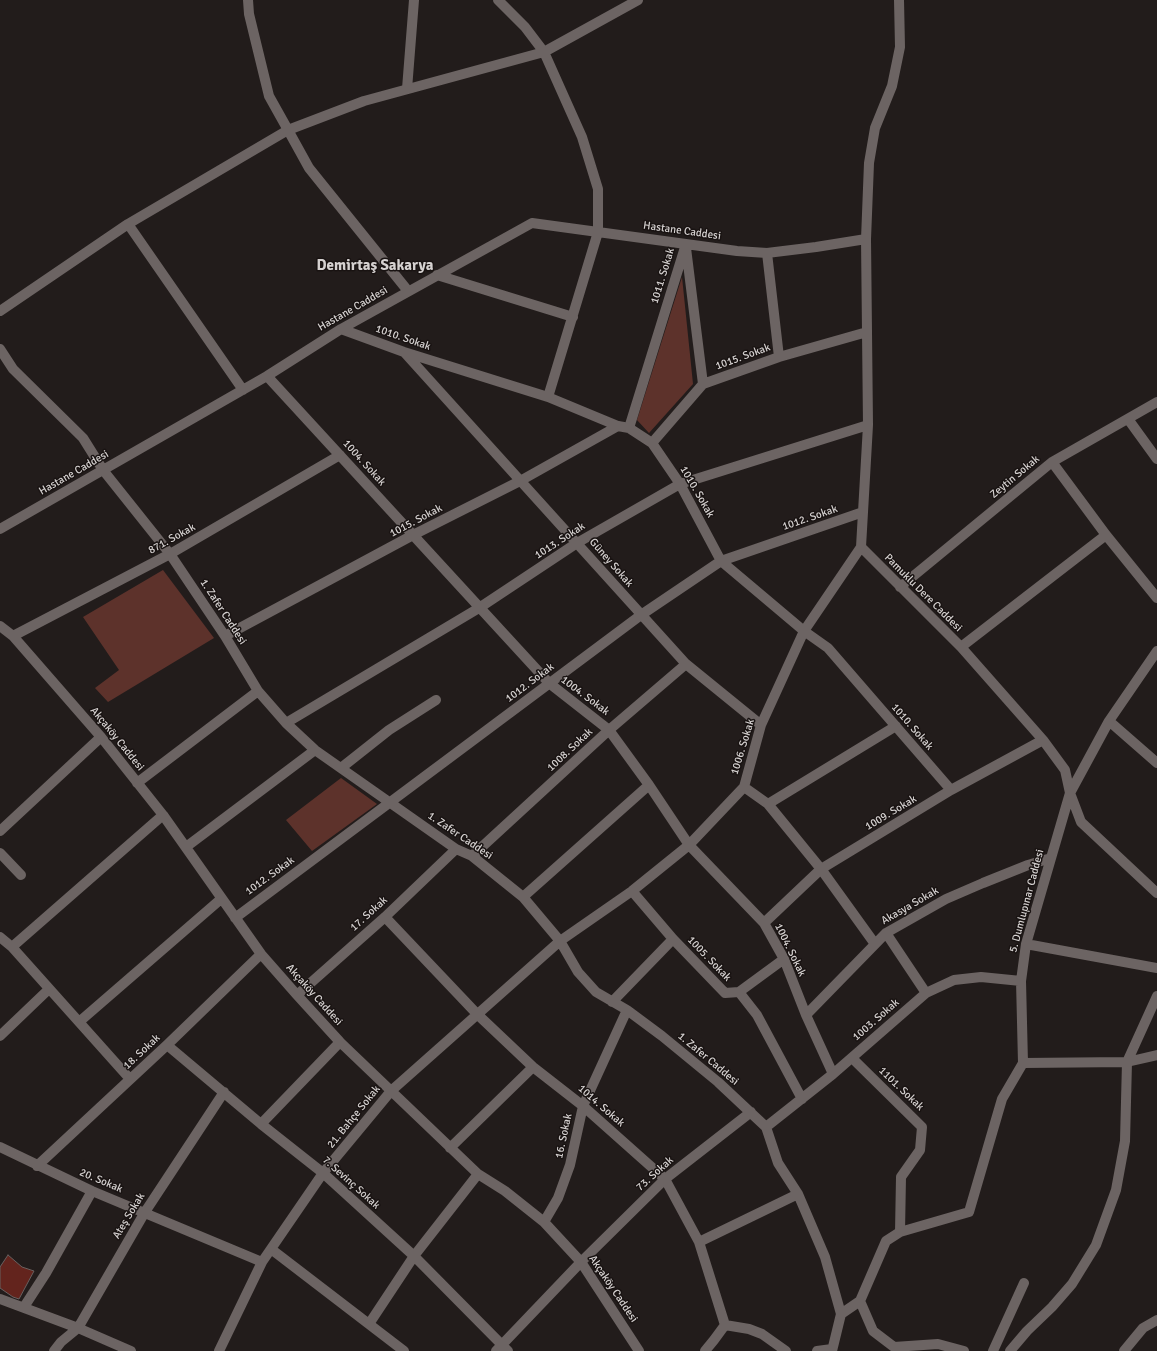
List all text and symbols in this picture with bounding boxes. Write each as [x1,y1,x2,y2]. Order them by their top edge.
street label: Hastane Caddesi [642,219,722,243]
street label: 1011. Sokak [648,247,678,305]
district label: Demirtaş Sakarya [317,257,433,275]
street label: Hastane Caddesi [316,284,390,334]
street label: 1010. Sokak [374,322,432,354]
street label: 1015. Sokak [714,341,772,373]
street label: 1004. Sokak [340,437,388,489]
street label: Hastane Caddesi [37,448,111,498]
street label: Zeytin Sokak [988,453,1042,501]
street label: 1010. Sokak [677,464,717,520]
street label: 1015. Sokak [388,502,444,540]
street label: 1012. Sokak [781,502,839,534]
street label: 1013. Sokak [532,520,588,562]
street label: 871. Sokak [146,521,198,557]
street label: Güney Sokak [586,536,636,590]
street label: Pamuklu Dere Caddesi [881,551,965,635]
street label: 1. Zafer Caddesi [197,577,249,647]
street label: 1012. Sokak [503,660,557,706]
street label: 1004. Sokak [558,673,612,719]
street label: 1010. Sokak [888,701,936,753]
street label: Akçaköy Caddesi [87,704,147,774]
street label: 1006. Sokak [728,718,758,776]
street label: 1008. Sokak [544,726,596,774]
street label: 1009. Sokak [863,793,919,833]
street label: 1. Zafer Caddesi [425,809,495,863]
street label: 5. Dumlupınar Caddesi [1007,848,1047,954]
street label: 1012. Sokak [243,854,297,898]
street label: Akasya Sokak [879,884,941,928]
street label: 17. Sokak [348,894,390,934]
street label: 1004. Sokak [771,921,809,979]
street label: 1005. Sokak [684,934,734,984]
street label: Akçaköy Caddesi [283,961,345,1029]
street label: 1003. Sokak [850,996,902,1044]
street label: 1. Zafer Caddesi [675,1030,741,1088]
street label: 18. Sokak [121,1032,163,1072]
street label: 1101. Sokak [876,1064,926,1114]
street label: 1014. Sokak [575,1082,627,1130]
street label: 21. Bahçe Sokak [325,1083,383,1151]
street label: 16. Sokak [553,1112,575,1160]
street label: 7. Sevinç Sokak [320,1154,382,1212]
street label: 73. Sokak [634,1154,676,1194]
street label: 20. Sokak [77,1166,125,1196]
street label: Ateş Sokak [110,1191,148,1241]
street label: Akçaköy Caddesi [586,1253,640,1325]

